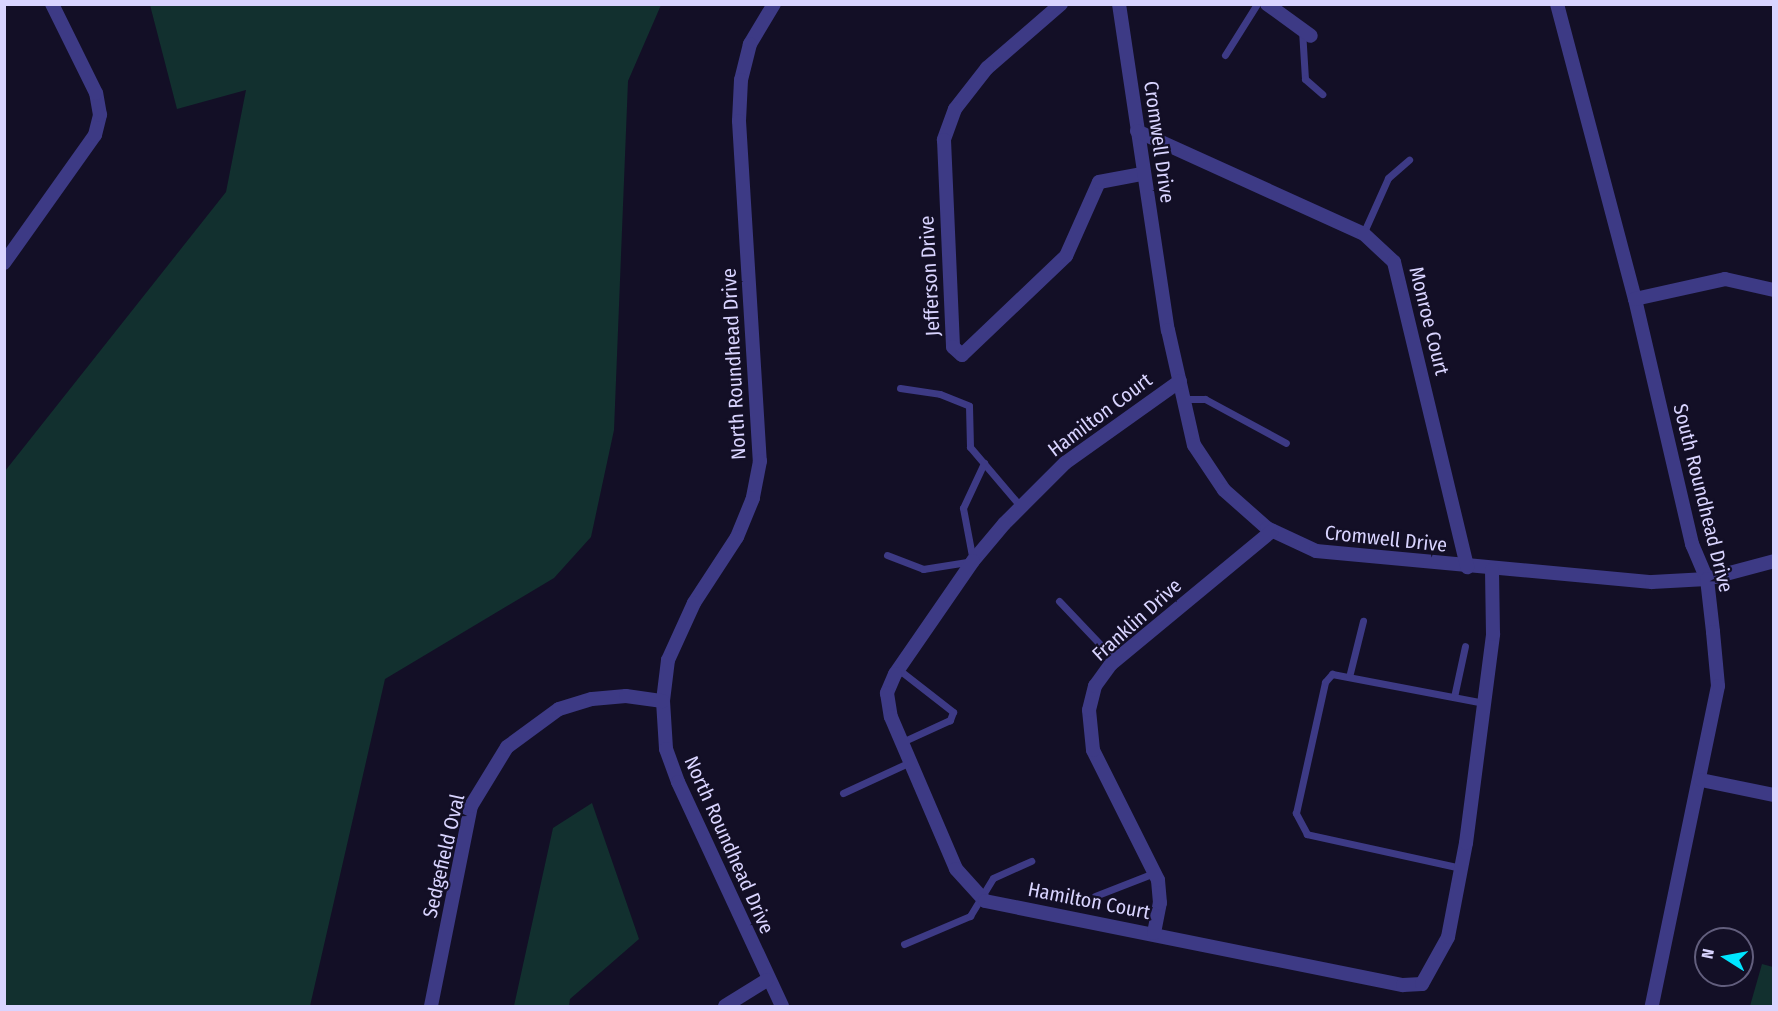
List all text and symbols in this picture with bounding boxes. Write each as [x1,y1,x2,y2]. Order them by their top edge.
street label: Cromwell Drive [1139,80,1179,204]
street label: Jefferson Drive [915,215,945,337]
street label: Monroe Court [1404,264,1454,378]
street label: North Roundhead Drive [717,267,751,461]
street label: Hamilton Court [1043,368,1157,462]
street label: South Roundhead Drive [1668,401,1738,595]
street label: Cromwell Drive [1324,521,1448,557]
street label: Franklin Drive [1087,574,1187,666]
street label: North Roundhead Drive [679,752,779,938]
street label: Sedgefield Oval [418,792,470,920]
street label: Hamilton Court [1026,877,1152,925]
north arrow [1694,927,1754,987]
text: N [1698,947,1718,960]

